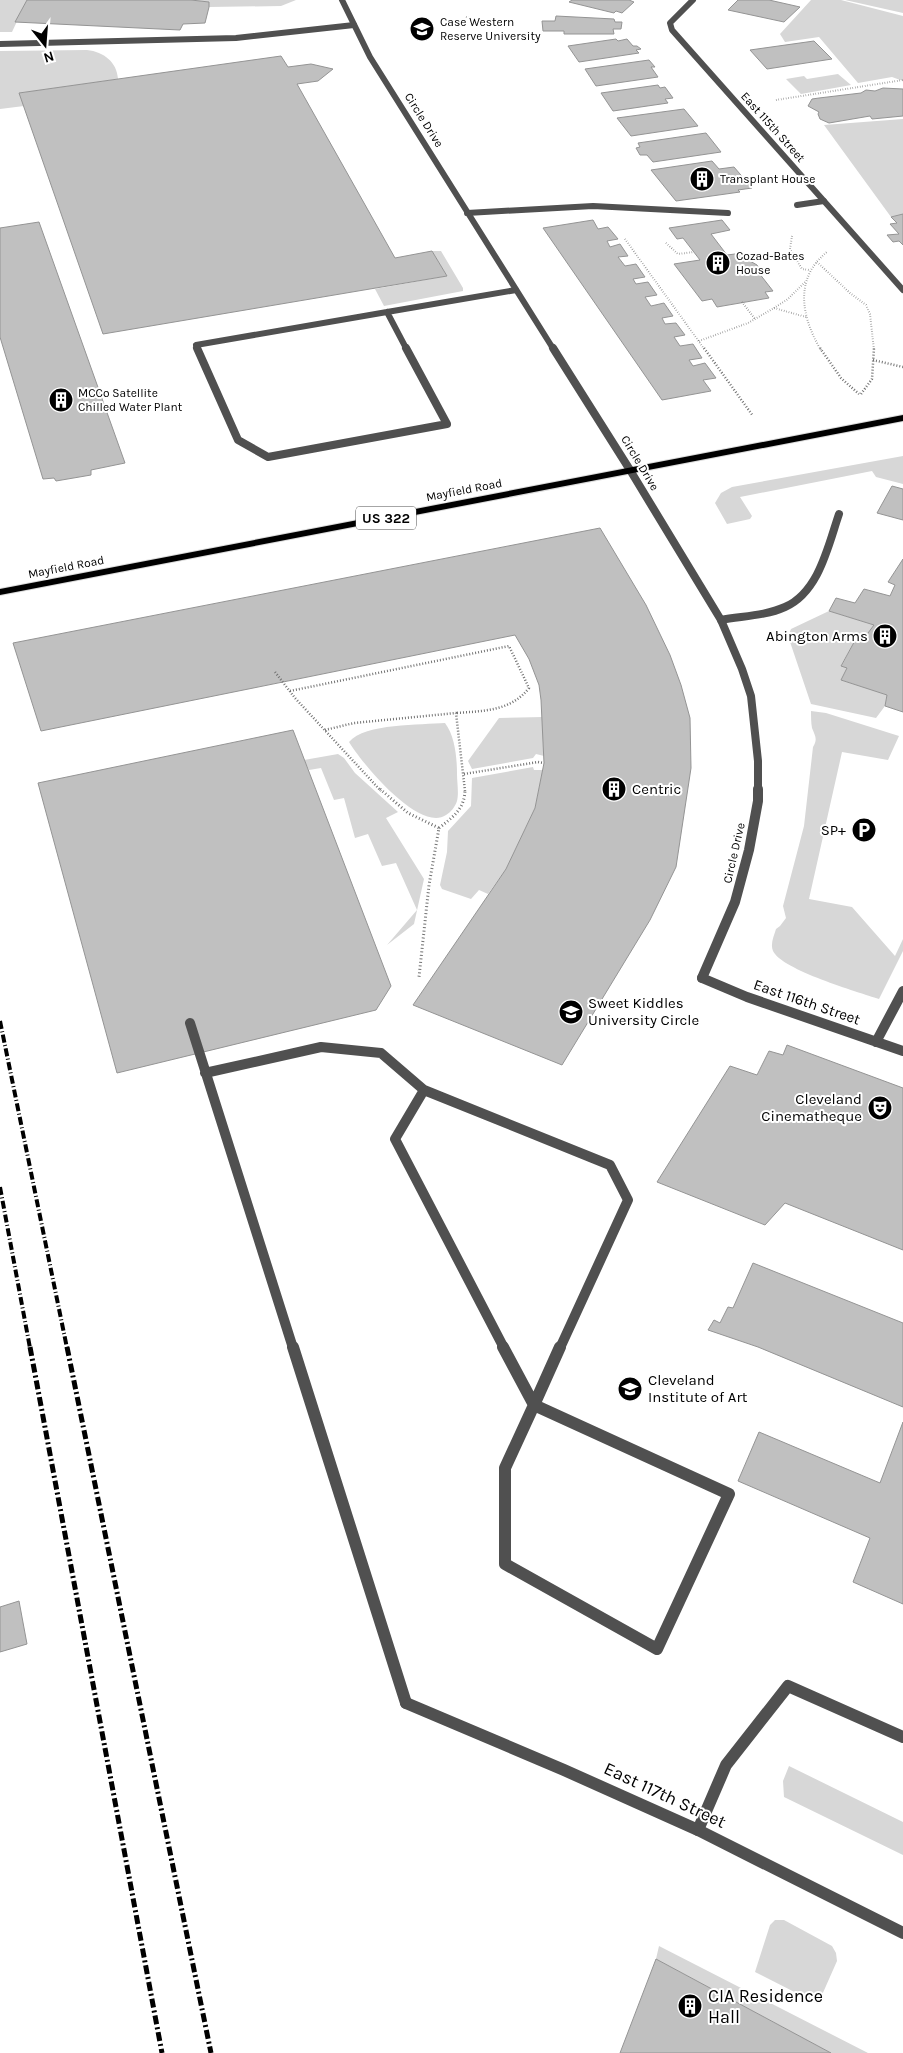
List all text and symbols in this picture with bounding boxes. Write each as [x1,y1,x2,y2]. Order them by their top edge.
place label: Case Western Reserve University [440,15,541,43]
school or university icon: Case Western Reserve University [409,16,435,42]
north arrow [20,20,70,70]
text: N [41,47,56,67]
street label: East 115th Street [738,89,808,165]
street label: Circle Drive [402,90,446,150]
building icon: Transplant House [689,166,715,192]
place label: Transplant House [720,172,816,186]
place label: Cozad-Bates House [736,249,805,277]
building icon: Cozad-Bates House [705,250,731,276]
place label: MCCo Satellite Chilled Water Plant [78,386,183,414]
building icon: MCCo Satellite Chilled Water Plant [48,387,74,413]
street label: Circle Drive [618,433,662,493]
street label: Mayfield Road [425,476,503,504]
road number: US 322 [356,506,416,530]
street label: Mayfield Road [27,553,105,581]
building icon: Abington Arms [872,623,898,649]
place label: Abington Arms [766,627,868,645]
building icon: Centric [601,776,627,802]
place label: Centric [632,780,681,798]
parking icon: SP+ [851,817,877,843]
street label: Circle Drive [720,821,748,885]
place label: SP+ [821,821,846,839]
street label: East 116th Street [751,975,863,1029]
place label: Sweet Kiddles University Circle [588,994,699,1029]
school or university icon: Sweet Kiddles University Circle [558,999,584,1025]
place label: Cleveland Cinematheque [761,1090,862,1125]
theatre icon: Cleveland Cinematheque [867,1095,893,1121]
place label: Cleveland Institute of Art [648,1371,748,1406]
school or university icon: Cleveland Institute of Art [617,1376,643,1402]
street label: East 117th Street [600,1757,730,1833]
place label: CIA Residence Hall [708,1985,823,2028]
building icon: CIA Residence Hall [677,1993,703,2019]

